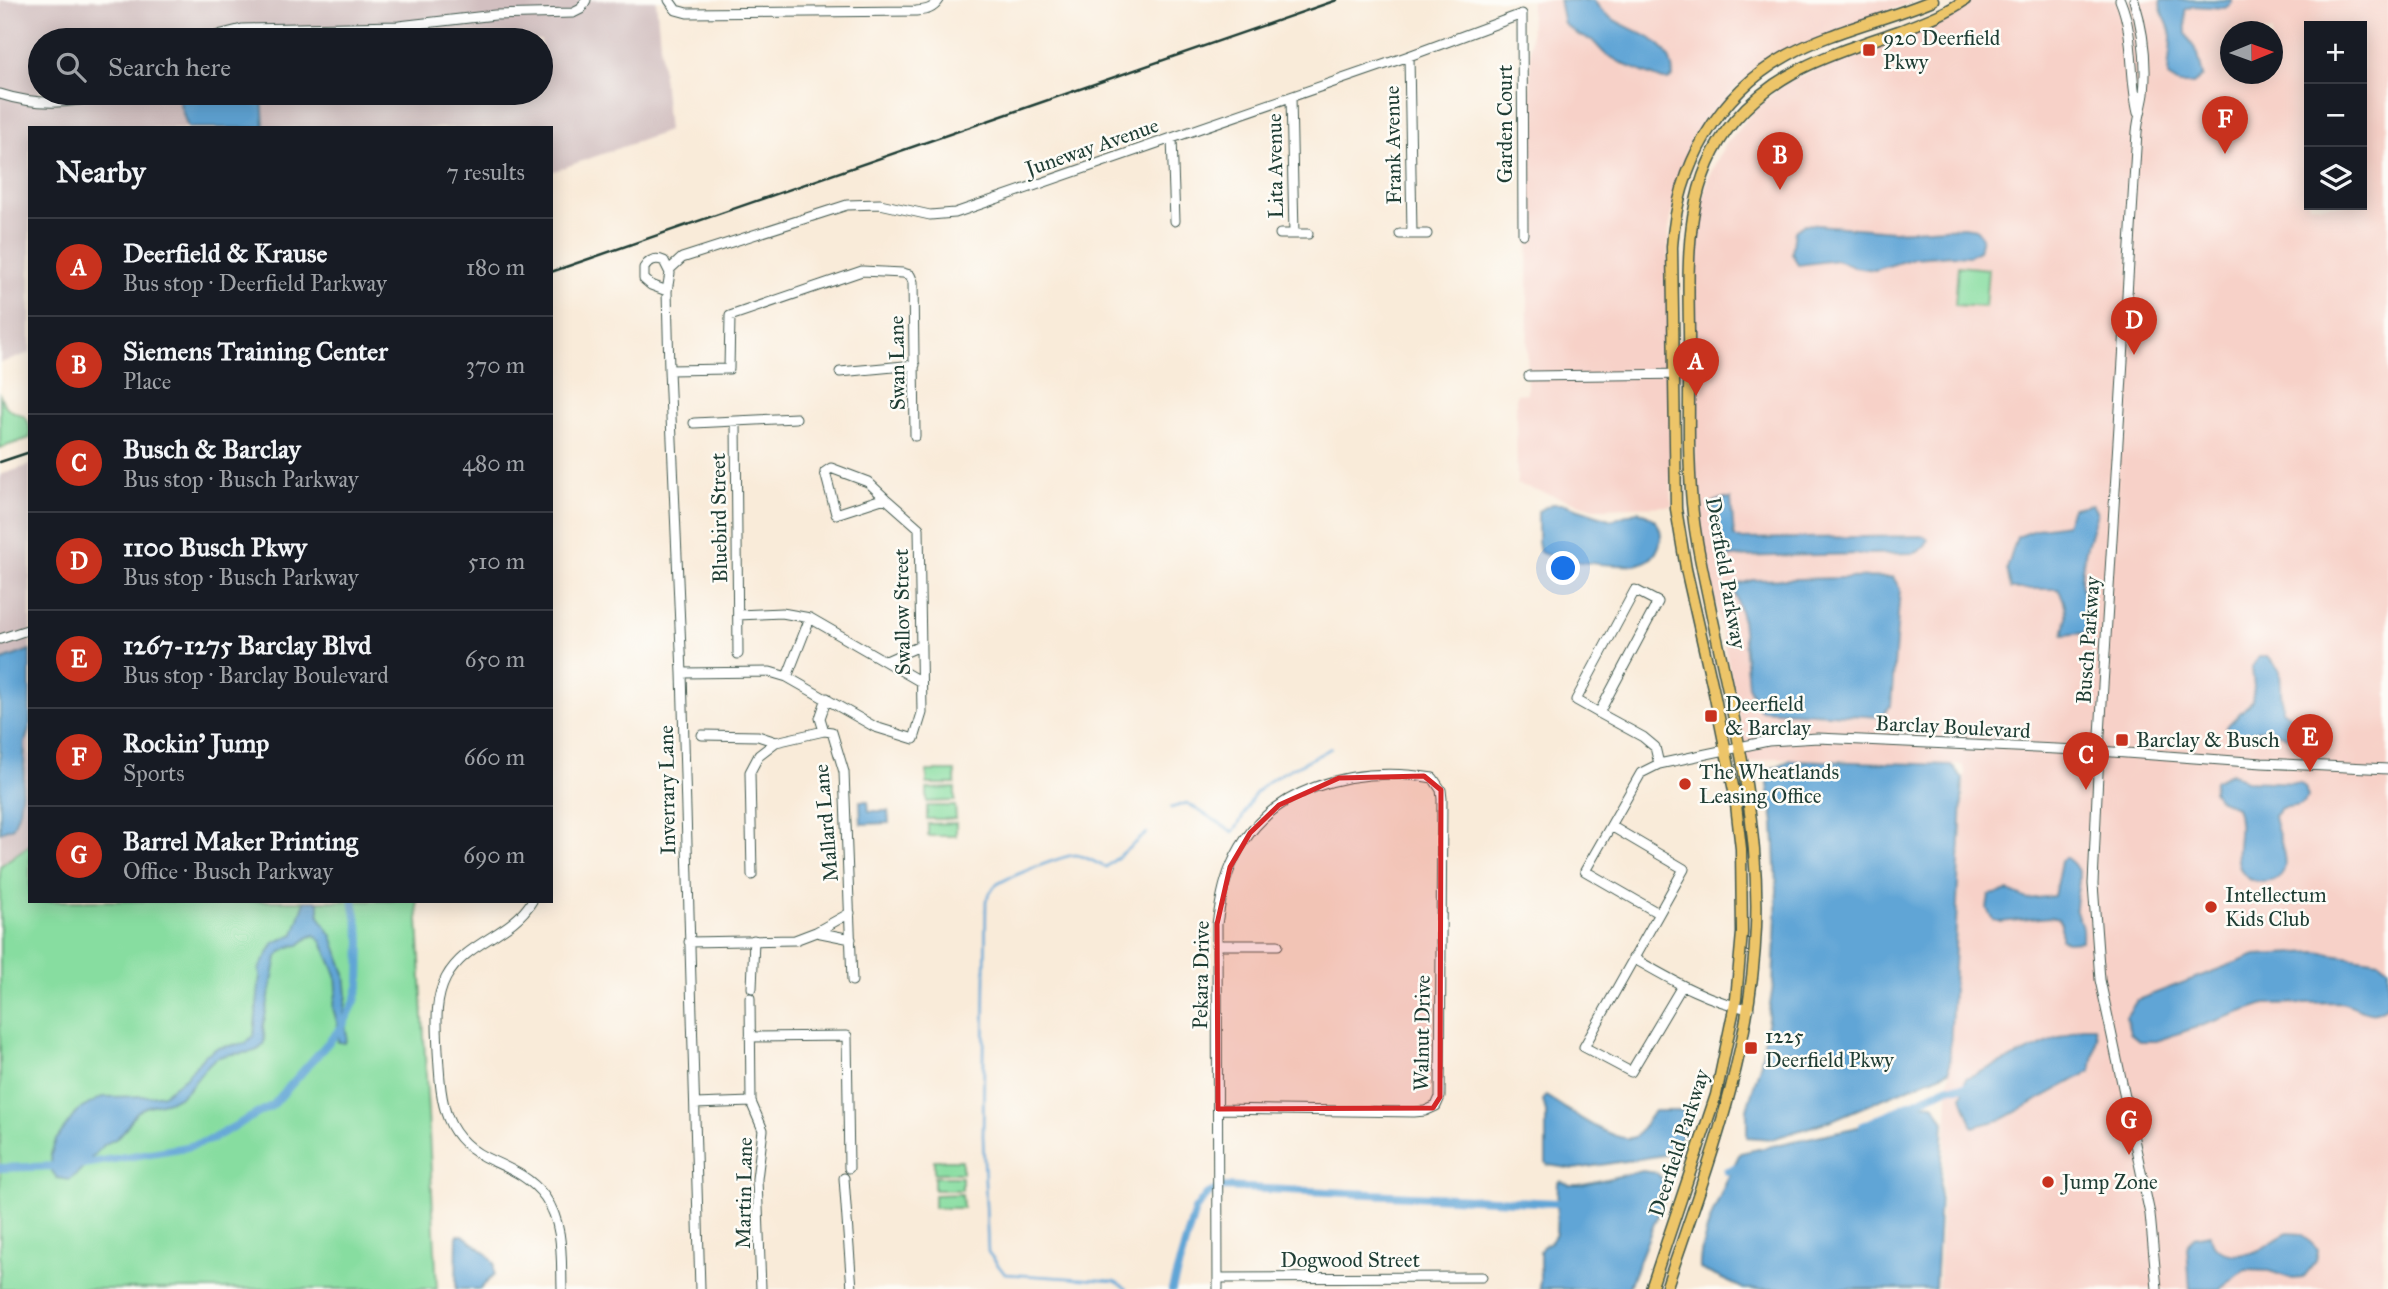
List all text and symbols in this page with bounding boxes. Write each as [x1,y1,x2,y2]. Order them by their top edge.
north arrow [2220,21,2283,84]
map controls [2304,21,2367,210]
button: + [2304,21,2367,84]
place label: 920 Deerfield Pkwy [1883,25,2001,75]
search box [28,28,553,105]
marker: 920 Deerfield Pkwy [1861,42,1877,58]
icon: search [52,48,90,86]
text: Search here [108,51,231,83]
street label: Garden Court [1492,64,1518,183]
button: − [2304,84,2367,147]
street label: Frank Avenue [1379,85,1407,205]
pin: F [2202,96,2248,154]
street label: Juneway Avenue [1020,112,1162,183]
street label: Lita Avenue [1261,113,1289,219]
pin: B [1757,132,1803,190]
button: layers [2304,147,2367,210]
text: Nearby [56,154,146,190]
text: 7 results [446,158,525,186]
text: Deerfield & Krause [123,237,327,269]
text: A [71,253,87,281]
text: 180 m [466,253,525,281]
text: Bus stop · Deerfield Parkway [123,269,387,297]
pin: D [2111,297,2157,355]
street label: Swan Lane [883,315,911,411]
text: Siemens Training Center [123,335,388,367]
pin: A [1673,338,1719,396]
text: B [71,351,87,379]
text: 370 m [466,351,525,379]
text: Place [123,367,171,395]
text: Busch & Barclay [123,433,301,465]
text: C [71,449,87,477]
text: 480 m [462,449,525,477]
street label: Bluebird Street [705,452,733,583]
text: Bus stop · Busch Parkway [123,465,359,493]
street label: Deerfield Parkway [1700,495,1752,652]
text: 1100 Busch Pkwy [123,531,307,563]
text: D [70,547,88,575]
text: 510 m [468,547,525,575]
street label: Swallow Street [888,548,916,676]
your location [1546,551,1580,585]
text: Bus stop · Busch Parkway [123,563,359,591]
street label: Busch Parkway [2071,574,2106,705]
text: 1267-1275 Barclay Blvd [123,629,371,661]
text: E [71,645,87,673]
text: 650 m [465,645,525,673]
text: Bus stop · Barclay Boulevard [123,661,389,689]
place label: Deerfield & Barclay [1725,691,1812,741]
marker: Deerfield & Barclay [1703,708,1719,724]
street label: Barclay Boulevard [1875,710,2032,744]
pin: E [2287,714,2333,772]
street label: Inverrary Lane [653,725,681,855]
text: Rockin' Jump [123,727,269,759]
place label: Barclay & Busch [2136,727,2280,753]
pin: C [2063,732,2109,790]
marker: Barclay & Busch [2114,732,2130,748]
text: F [71,743,87,771]
text: 660 m [464,743,525,771]
text: Sports [123,759,185,787]
place label: The Wheatlands Leasing Office [1699,759,1839,809]
street label: Mallard Lane [808,763,844,883]
marker: The Wheatlands Leasing Office [1677,776,1693,792]
text: Barrel Maker Printing [123,825,358,857]
text: G [71,841,87,869]
text: 690 m [463,841,525,869]
text: Office · Busch Parkway [123,857,333,885]
place label: Intellectum Kids Club [2225,882,2327,932]
marker: Intellectum Kids Club [2203,899,2219,915]
street label: Pekara Drive [1187,920,1215,1030]
street label: Walnut Drive [1408,974,1436,1091]
place label: 1225 Deerfield Pkwy [1765,1023,1895,1073]
marker: 1225 Deerfield Pkwy [1743,1040,1759,1056]
street label: Deerfield Parkway [1643,1065,1715,1220]
pin: G [2106,1097,2152,1155]
street label: Martin Lane [730,1137,758,1249]
place label: Jump Zone [2060,1169,2158,1195]
marker: Jump Zone [2040,1174,2056,1190]
street label: Dogwood Street [1280,1247,1420,1273]

